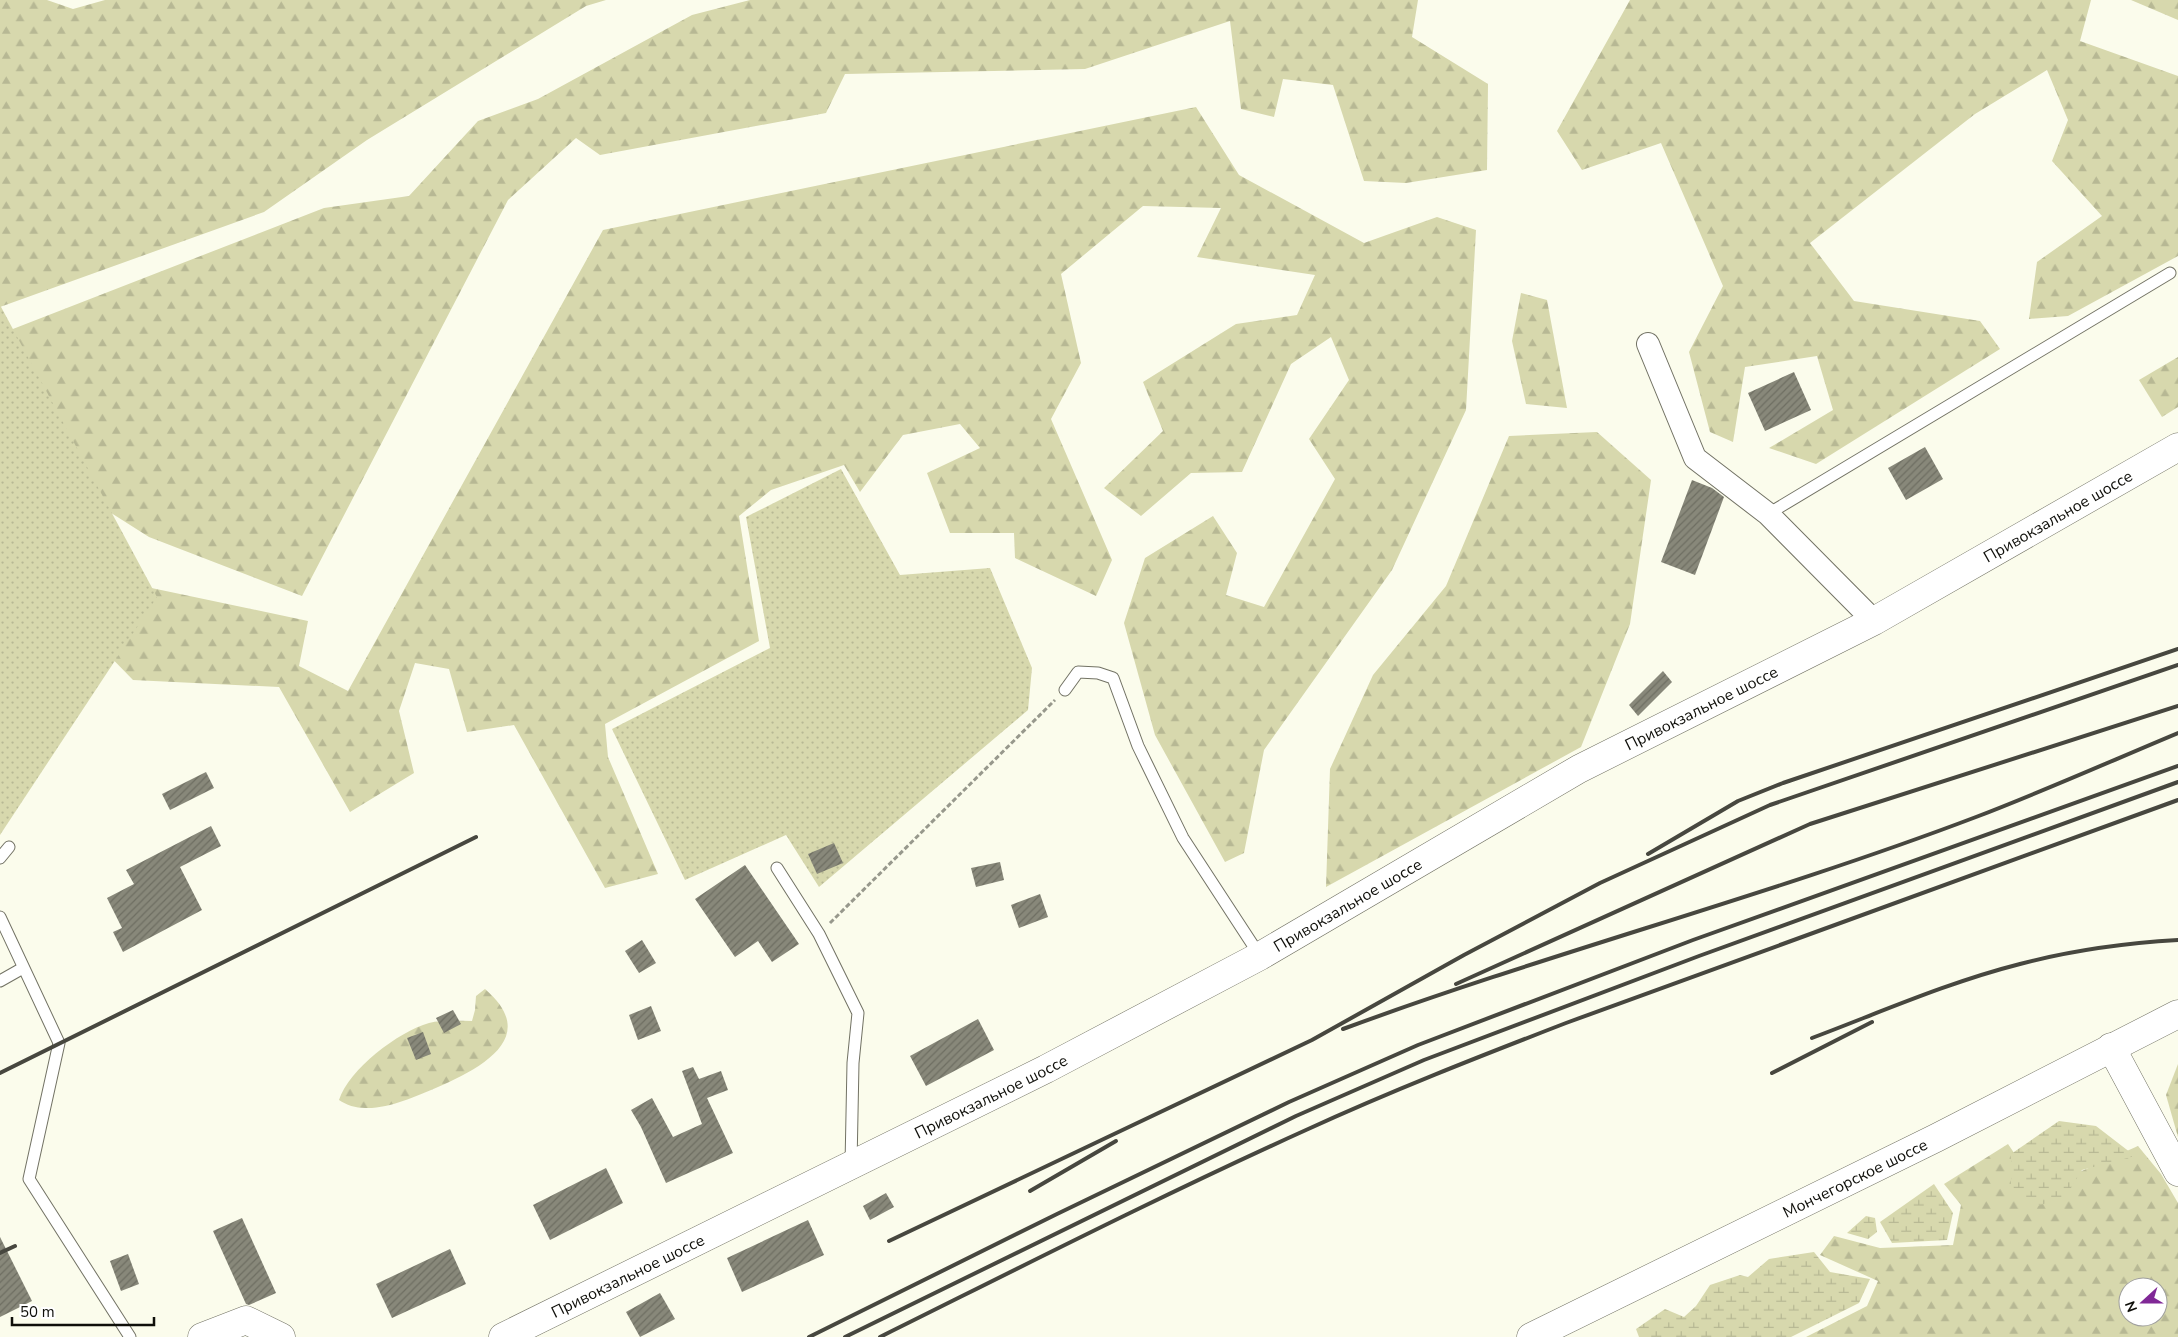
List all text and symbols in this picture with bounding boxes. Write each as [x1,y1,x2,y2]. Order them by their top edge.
street label: Привокзальное шоссе [1980,465,2137,568]
street label: Привокзальное шоссе [1621,661,1782,756]
street label: Привокзальное шоссе [1270,853,1426,958]
street label: Привокзальное шоссе [911,1050,1072,1144]
street label: Мончегорское шоссе [1779,1134,1932,1224]
street label: Привокзальное шоссе [548,1229,709,1324]
north arrow [2118,1277,2168,1327]
scale bar [12,1294,155,1326]
text: N [2121,1298,2142,1315]
text: 50 m [20,1302,55,1322]

